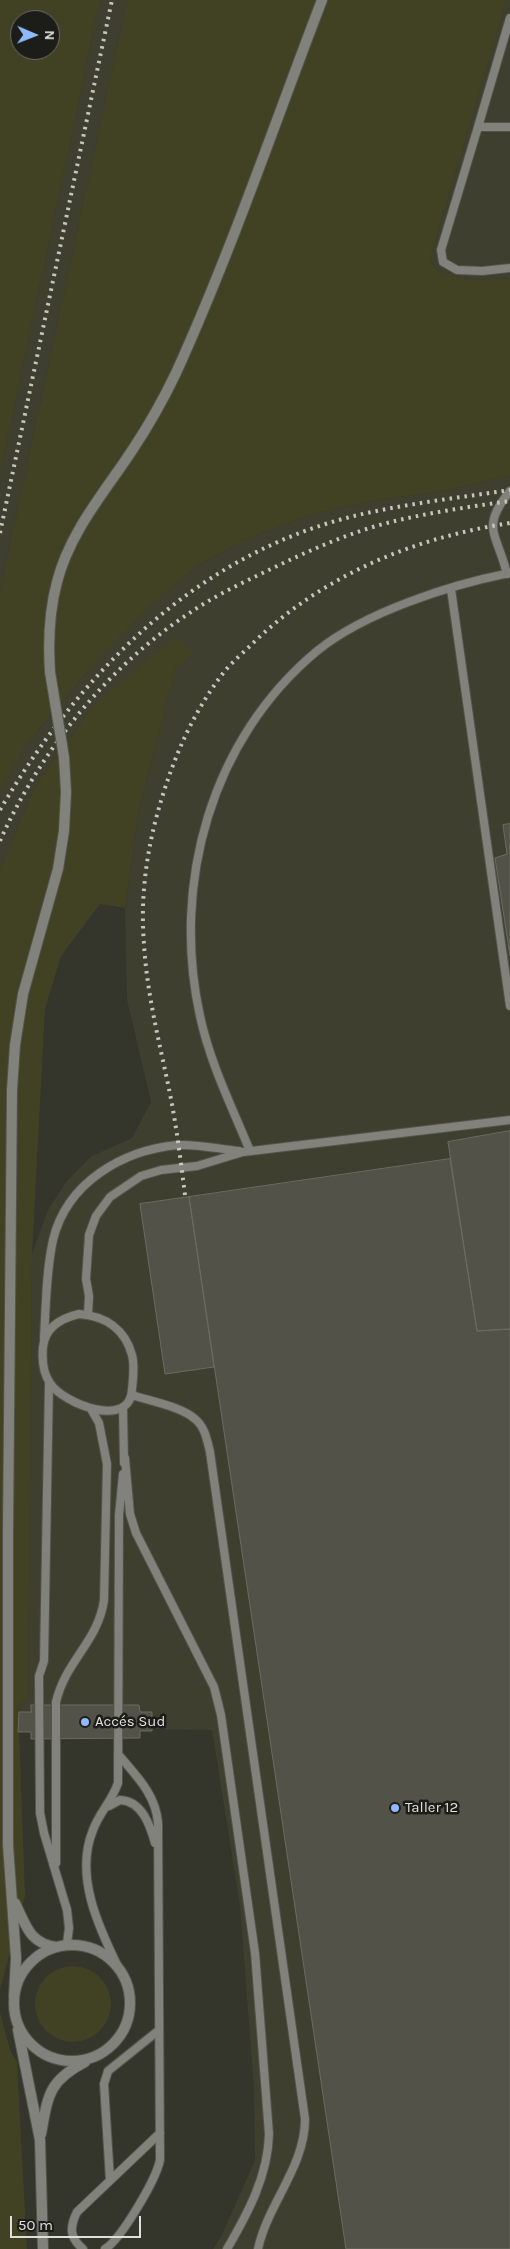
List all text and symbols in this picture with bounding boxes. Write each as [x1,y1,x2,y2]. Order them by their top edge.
north arrow [10,10,60,60]
text: N [41,30,58,40]
place label: Accés Sud [95,1713,165,1731]
marker: Accés Sud [79,1716,91,1728]
place label: Taller 12 [405,1799,458,1817]
marker: Taller 12 [389,1802,401,1814]
scale bar [12,2206,144,2238]
text: 50 m [18,2216,53,2234]

